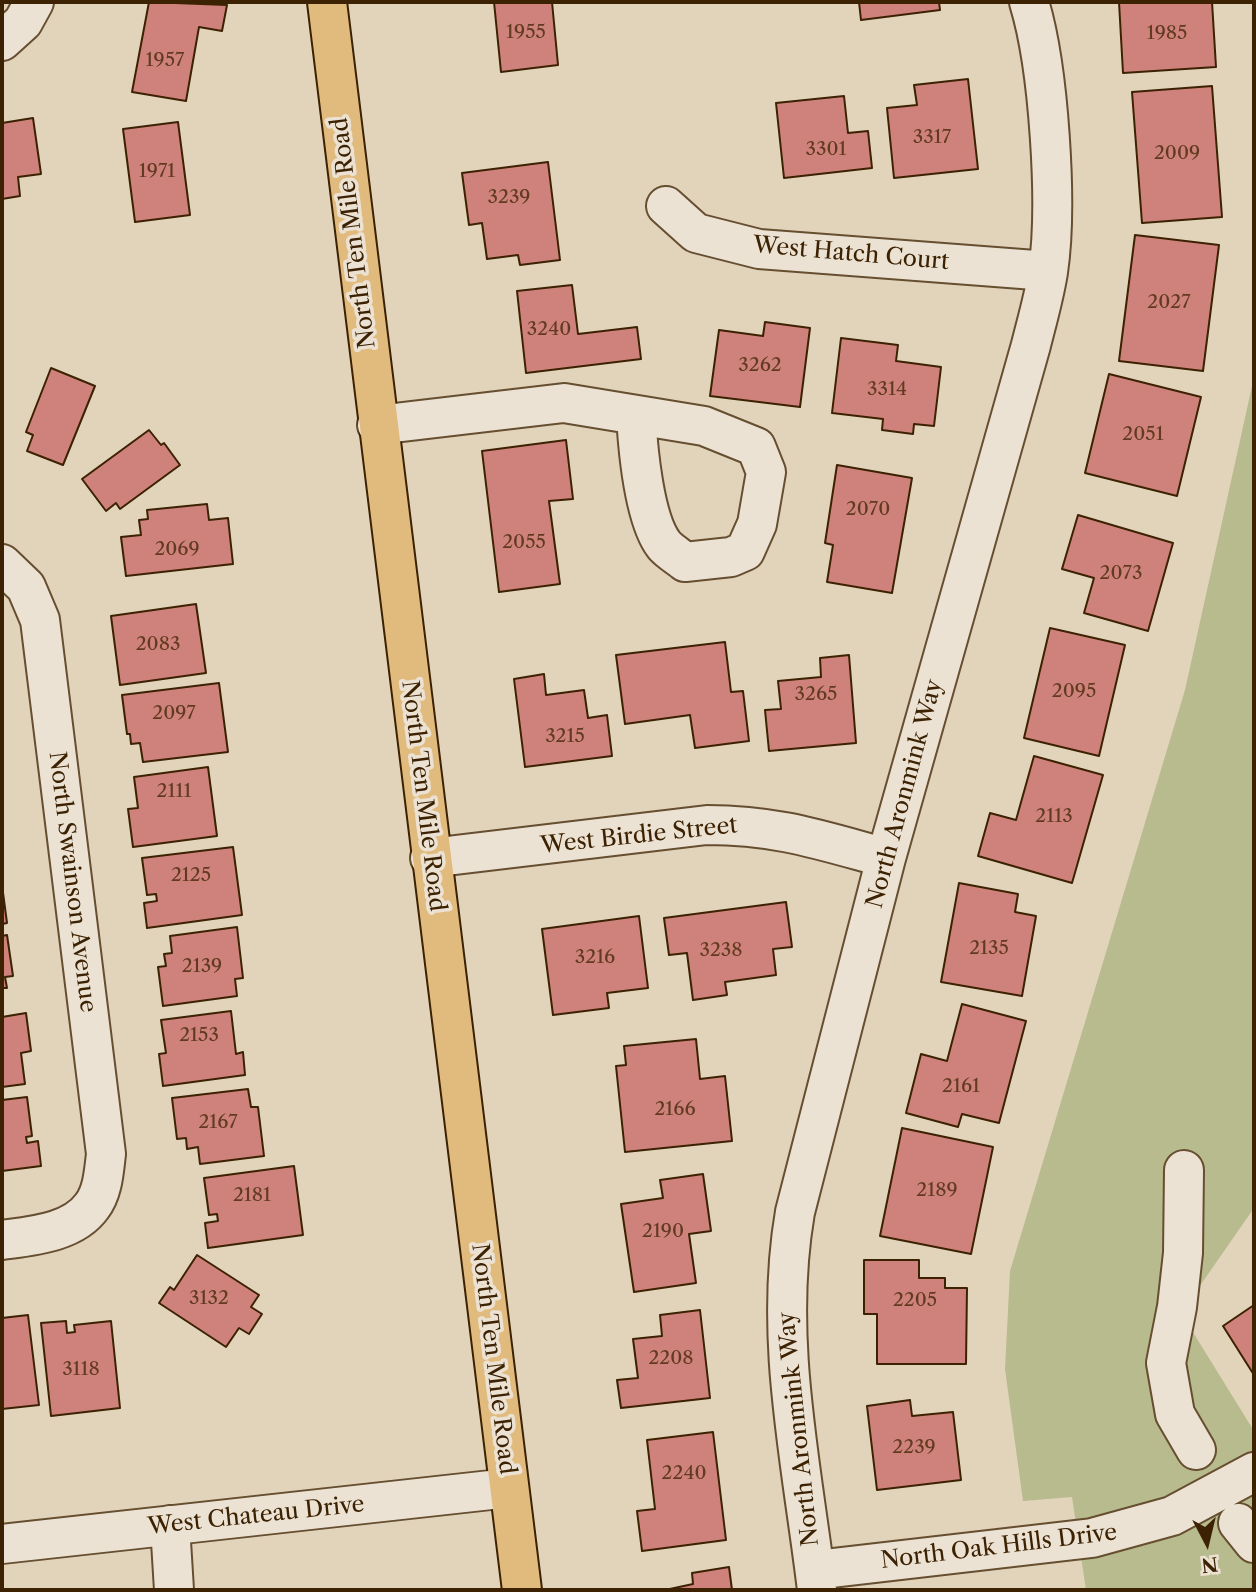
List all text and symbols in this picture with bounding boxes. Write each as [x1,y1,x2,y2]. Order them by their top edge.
house number: 1955 [506,22,546,44]
house number: 1985 [1147,23,1187,45]
house number: 1957 [146,50,184,72]
street label: North Ten Mile Road [326,116,382,350]
house number: 3317 [913,127,951,149]
house number: 3301 [806,139,846,161]
house number: 2009 [1154,143,1200,165]
house number: 1971 [139,161,175,183]
house number: 3239 [488,187,530,209]
street label: West Hatch Court [752,232,950,276]
house number: 2027 [1147,292,1191,314]
house number: 3240 [527,319,571,341]
house number: 3262 [738,355,782,377]
house number: 3314 [867,379,907,401]
house number: 2051 [1122,424,1164,446]
house number: 2070 [846,499,890,521]
house number: 2055 [502,532,546,554]
house number: 2069 [154,539,200,561]
house number: 2073 [1100,563,1142,585]
house number: 2083 [136,634,180,656]
street label: North Aronmink Way [861,677,949,911]
street label: North Ten Mile Road [395,679,451,913]
house number: 2095 [1052,681,1096,703]
house number: 3265 [795,684,837,706]
house number: 2097 [152,703,196,725]
house number: 3215 [545,726,585,748]
street label: North Swainson Avenue [42,750,102,1014]
house number: 2111 [157,781,191,803]
house number: 2113 [1035,806,1073,828]
street label: West Birdie Street [539,812,739,860]
house number: 2125 [171,865,211,887]
house number: 2135 [969,938,1009,960]
house number: 3238 [699,940,743,962]
house number: 3216 [575,947,615,969]
house number: 2139 [182,956,222,978]
house number: 2153 [179,1025,219,1047]
house number: 2161 [942,1076,980,1098]
house number: 2166 [654,1099,696,1121]
house number: 2167 [198,1112,238,1134]
house number: 2189 [916,1180,958,1202]
house number: 2181 [233,1185,271,1207]
house number: 2190 [642,1221,684,1243]
street label: North Ten Mile Road [465,1242,521,1476]
house number: 3132 [189,1288,229,1310]
house number: 2205 [893,1290,937,1312]
street label: North Aronmink Way [773,1310,825,1548]
house number: 2208 [648,1348,694,1370]
house number: 3118 [62,1359,100,1381]
house number: 2239 [892,1437,936,1459]
house number: 2240 [662,1463,706,1485]
street label: West Chateau Drive [146,1491,366,1541]
north arrow [1172,1508,1242,1578]
street label: North Oak Hills Drive [879,1519,1119,1575]
text: N [1200,1552,1219,1577]

